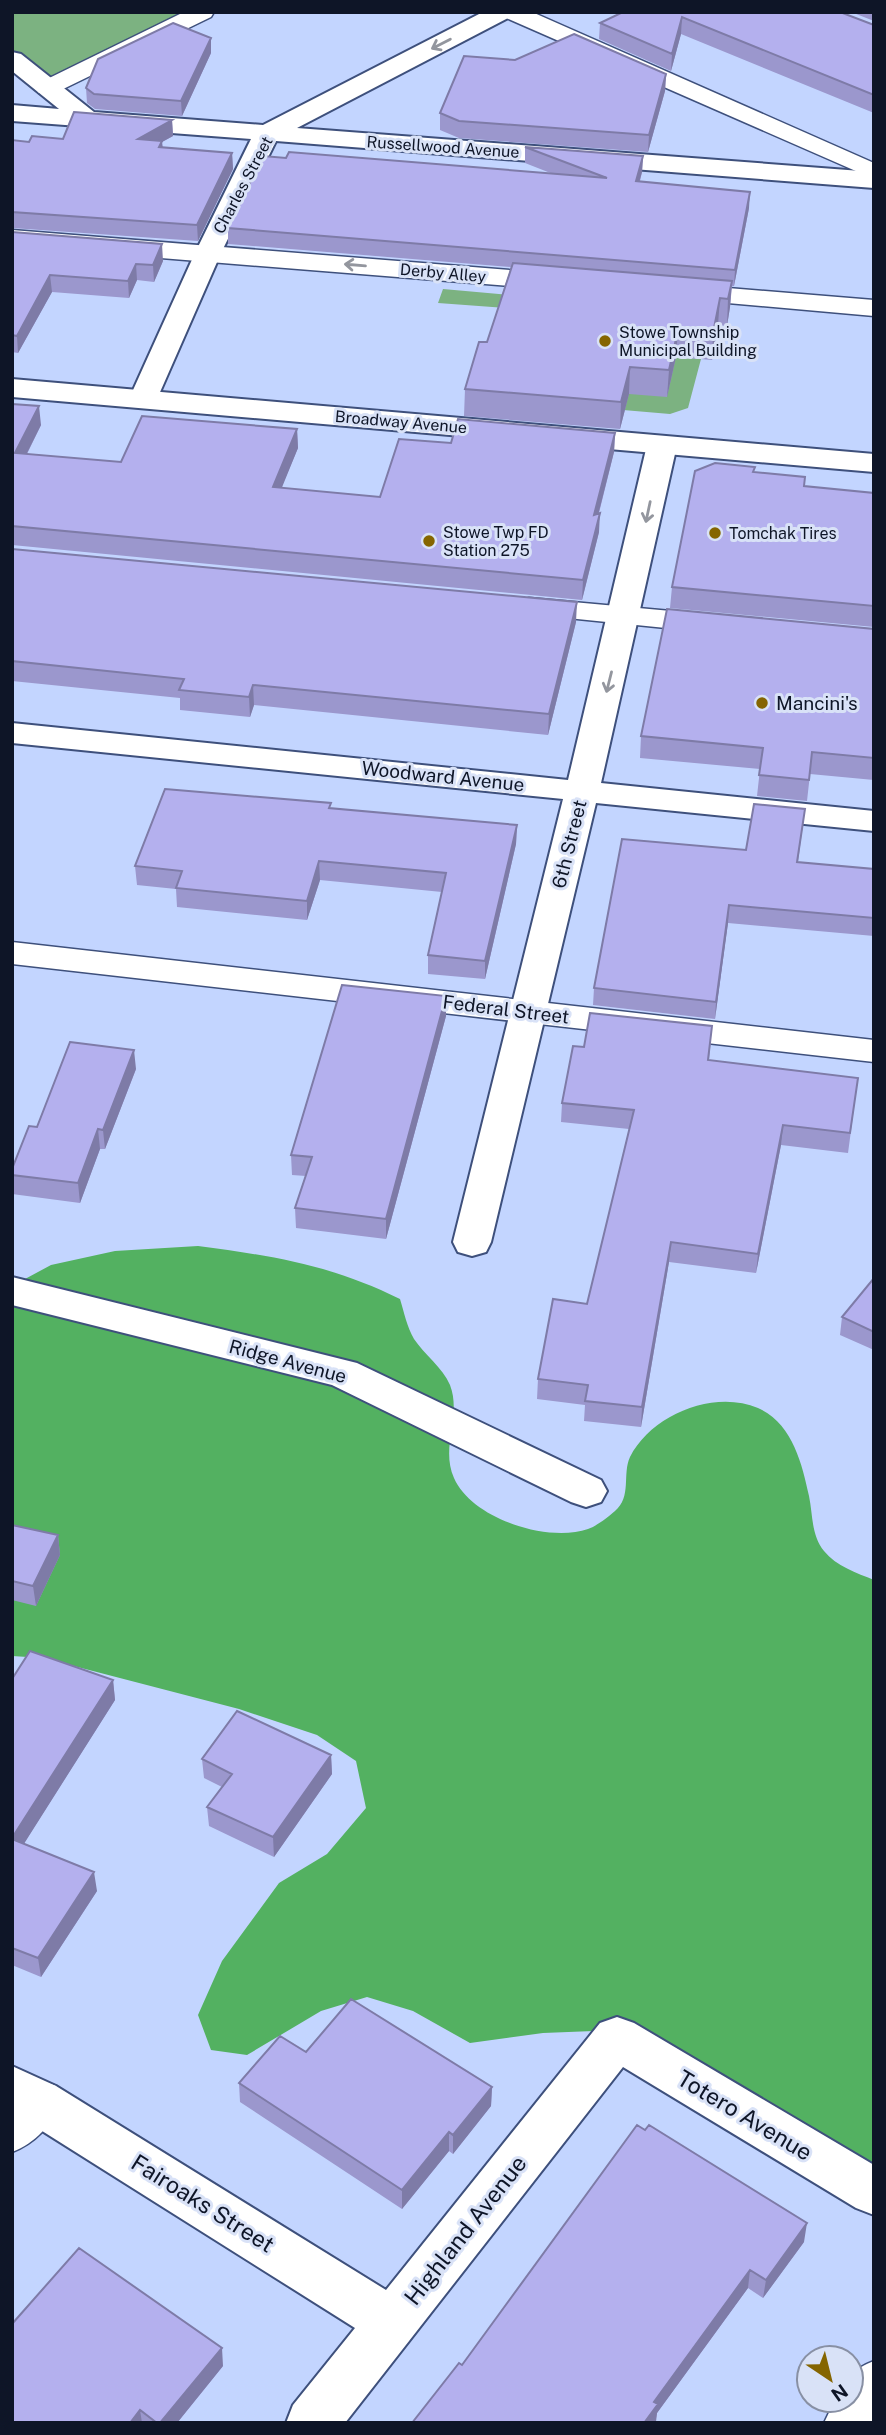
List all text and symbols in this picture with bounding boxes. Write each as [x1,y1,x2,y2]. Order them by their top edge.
one-way arrow [431,37,452,51]
street label: Russellwood Avenue [366,132,520,162]
street label: Charles Street [209,133,277,237]
one-way arrow [345,258,367,271]
street label: Derby Alley [399,260,487,286]
place label: Stowe Township Municipal Building [619,323,757,360]
marker: Stowe Township Municipal Building [597,333,613,349]
street label: Broadway Avenue [334,407,468,437]
one-way arrow [640,500,654,523]
place label: Stowe Twp FD Station 275 [443,523,549,560]
place label: Tomchak Tires [729,524,837,543]
marker: Tomchak Tires [707,525,723,541]
marker: Stowe Twp FD Station 275 [421,533,437,549]
one-way arrow [602,670,615,693]
place label: Mancini's [776,692,858,714]
marker: Mancini's [754,695,770,711]
street label: Woodward Avenue [360,757,526,795]
street label: 6th Street [547,798,591,890]
street label: Federal Street [441,990,571,1028]
street label: Ridge Avenue [227,1335,349,1387]
street label: Totero Avenue [673,2064,817,2166]
street label: Fairoaks Street [127,2148,279,2258]
street label: Highland Avenue [398,2150,532,2310]
north arrow [795,2344,865,2414]
text: N [827,2380,852,2406]

